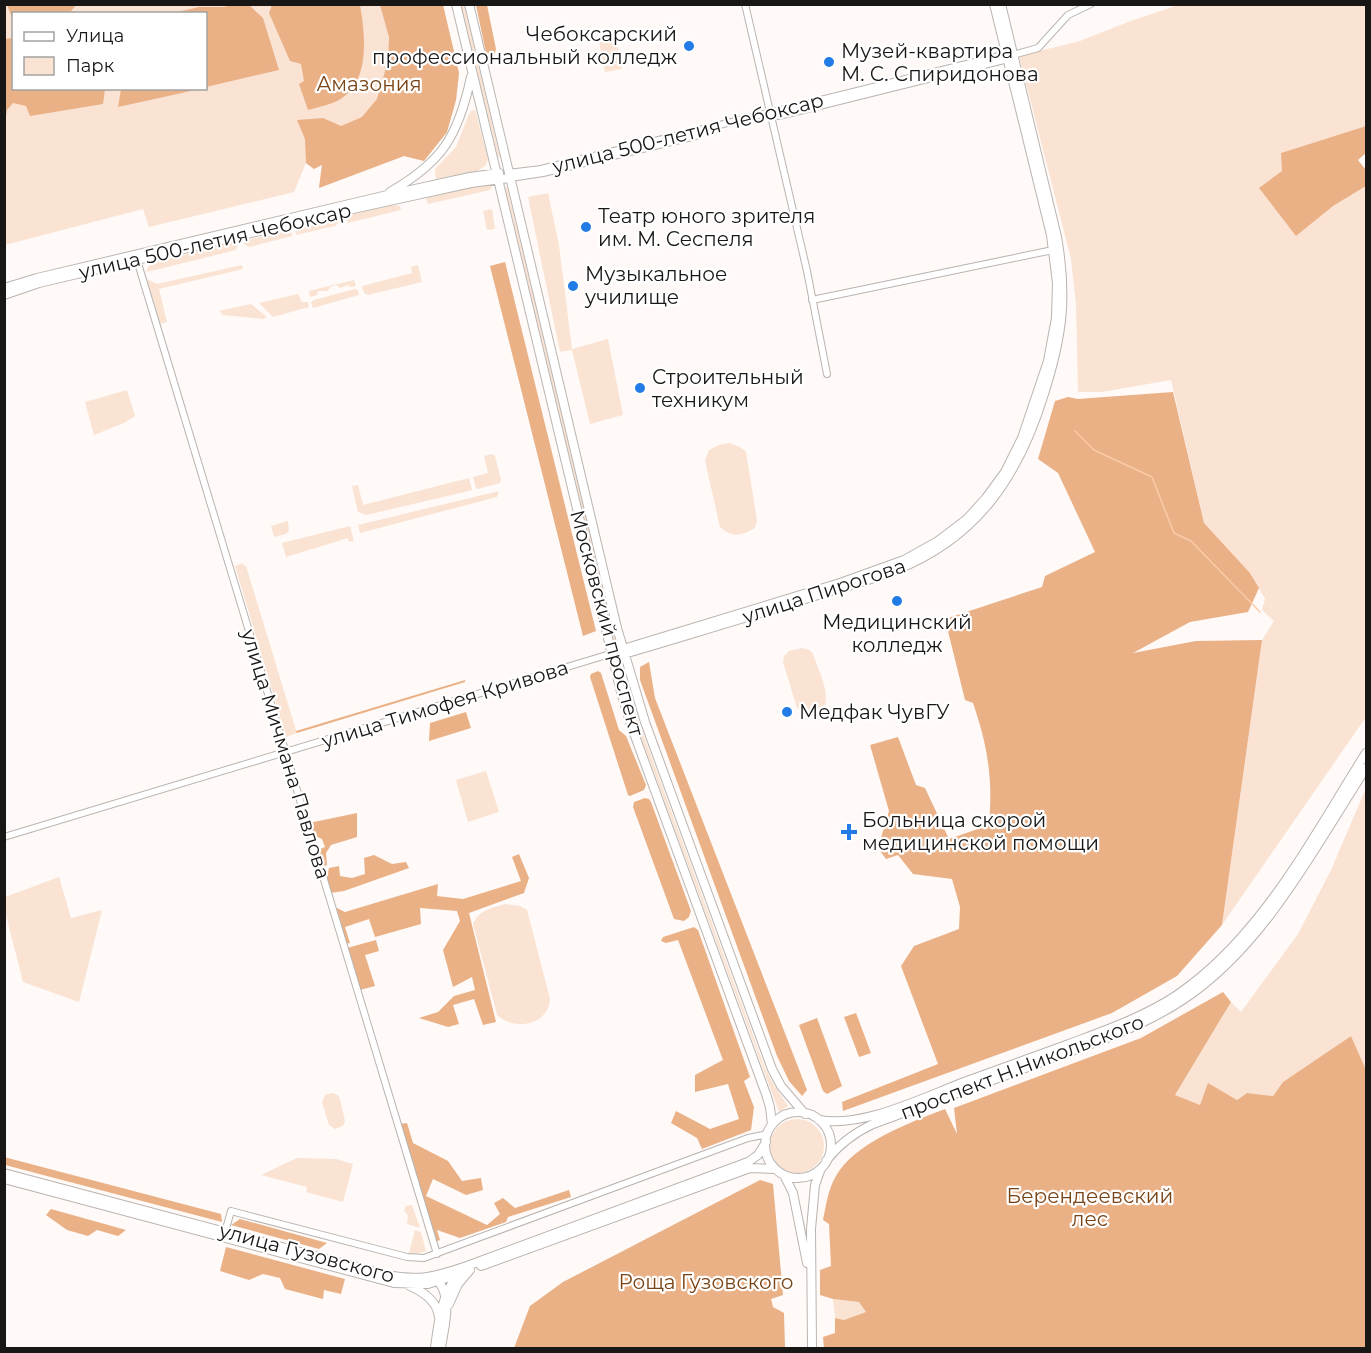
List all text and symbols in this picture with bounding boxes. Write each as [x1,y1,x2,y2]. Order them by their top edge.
legend [12,12,207,90]
place label: Чебоксарский профессиональный колледж [372,22,677,69]
text: Улица [66,25,124,47]
marker: Чебоксарский профессиональный колледж [682,39,696,53]
place label: Музей-квартира М. С. Спиридонова [841,39,1039,86]
text: Парк [66,55,115,77]
marker: Музей-квартира М. С. Спиридонова [822,55,836,69]
park label: Амазония [316,72,422,96]
street label: улица 500-летия Чебоксар [549,88,826,179]
street label: улица 500-летия Чебоксар [76,198,353,284]
place label: Театр юного зрителя им. М. Сеспеля [598,204,815,251]
marker: Театр юного зрителя им. М. Сеспеля [579,220,593,234]
place label: Музыкальное училище [584,262,727,309]
marker: Музыкальное училище [566,279,580,293]
place label: Строительный техникум [652,365,804,412]
marker: Строительный техникум [633,381,647,395]
street label: Московский проспект [565,507,649,739]
street label: улица Пирогова [739,553,909,629]
marker: Медицинский колледж [890,594,904,608]
place label: Медицинский колледж [822,610,972,657]
street label: улица Мичмана Павлова [236,625,335,882]
street label: улица Тимофея Кривова [318,655,571,753]
place label: Медфак ЧувГУ [799,700,950,724]
marker: Медфак ЧувГУ [780,705,794,719]
place label: Больница скорой медицинской помощи [862,808,1099,855]
marker: Больница скорой медицинской помощи [840,823,858,841]
street label: проспект Н.Никольского [897,1009,1147,1125]
park label: Берендеевский лес [1007,1184,1173,1231]
street label: улица Гузовского [216,1218,397,1288]
park label: Роща Гузовского [619,1270,793,1294]

